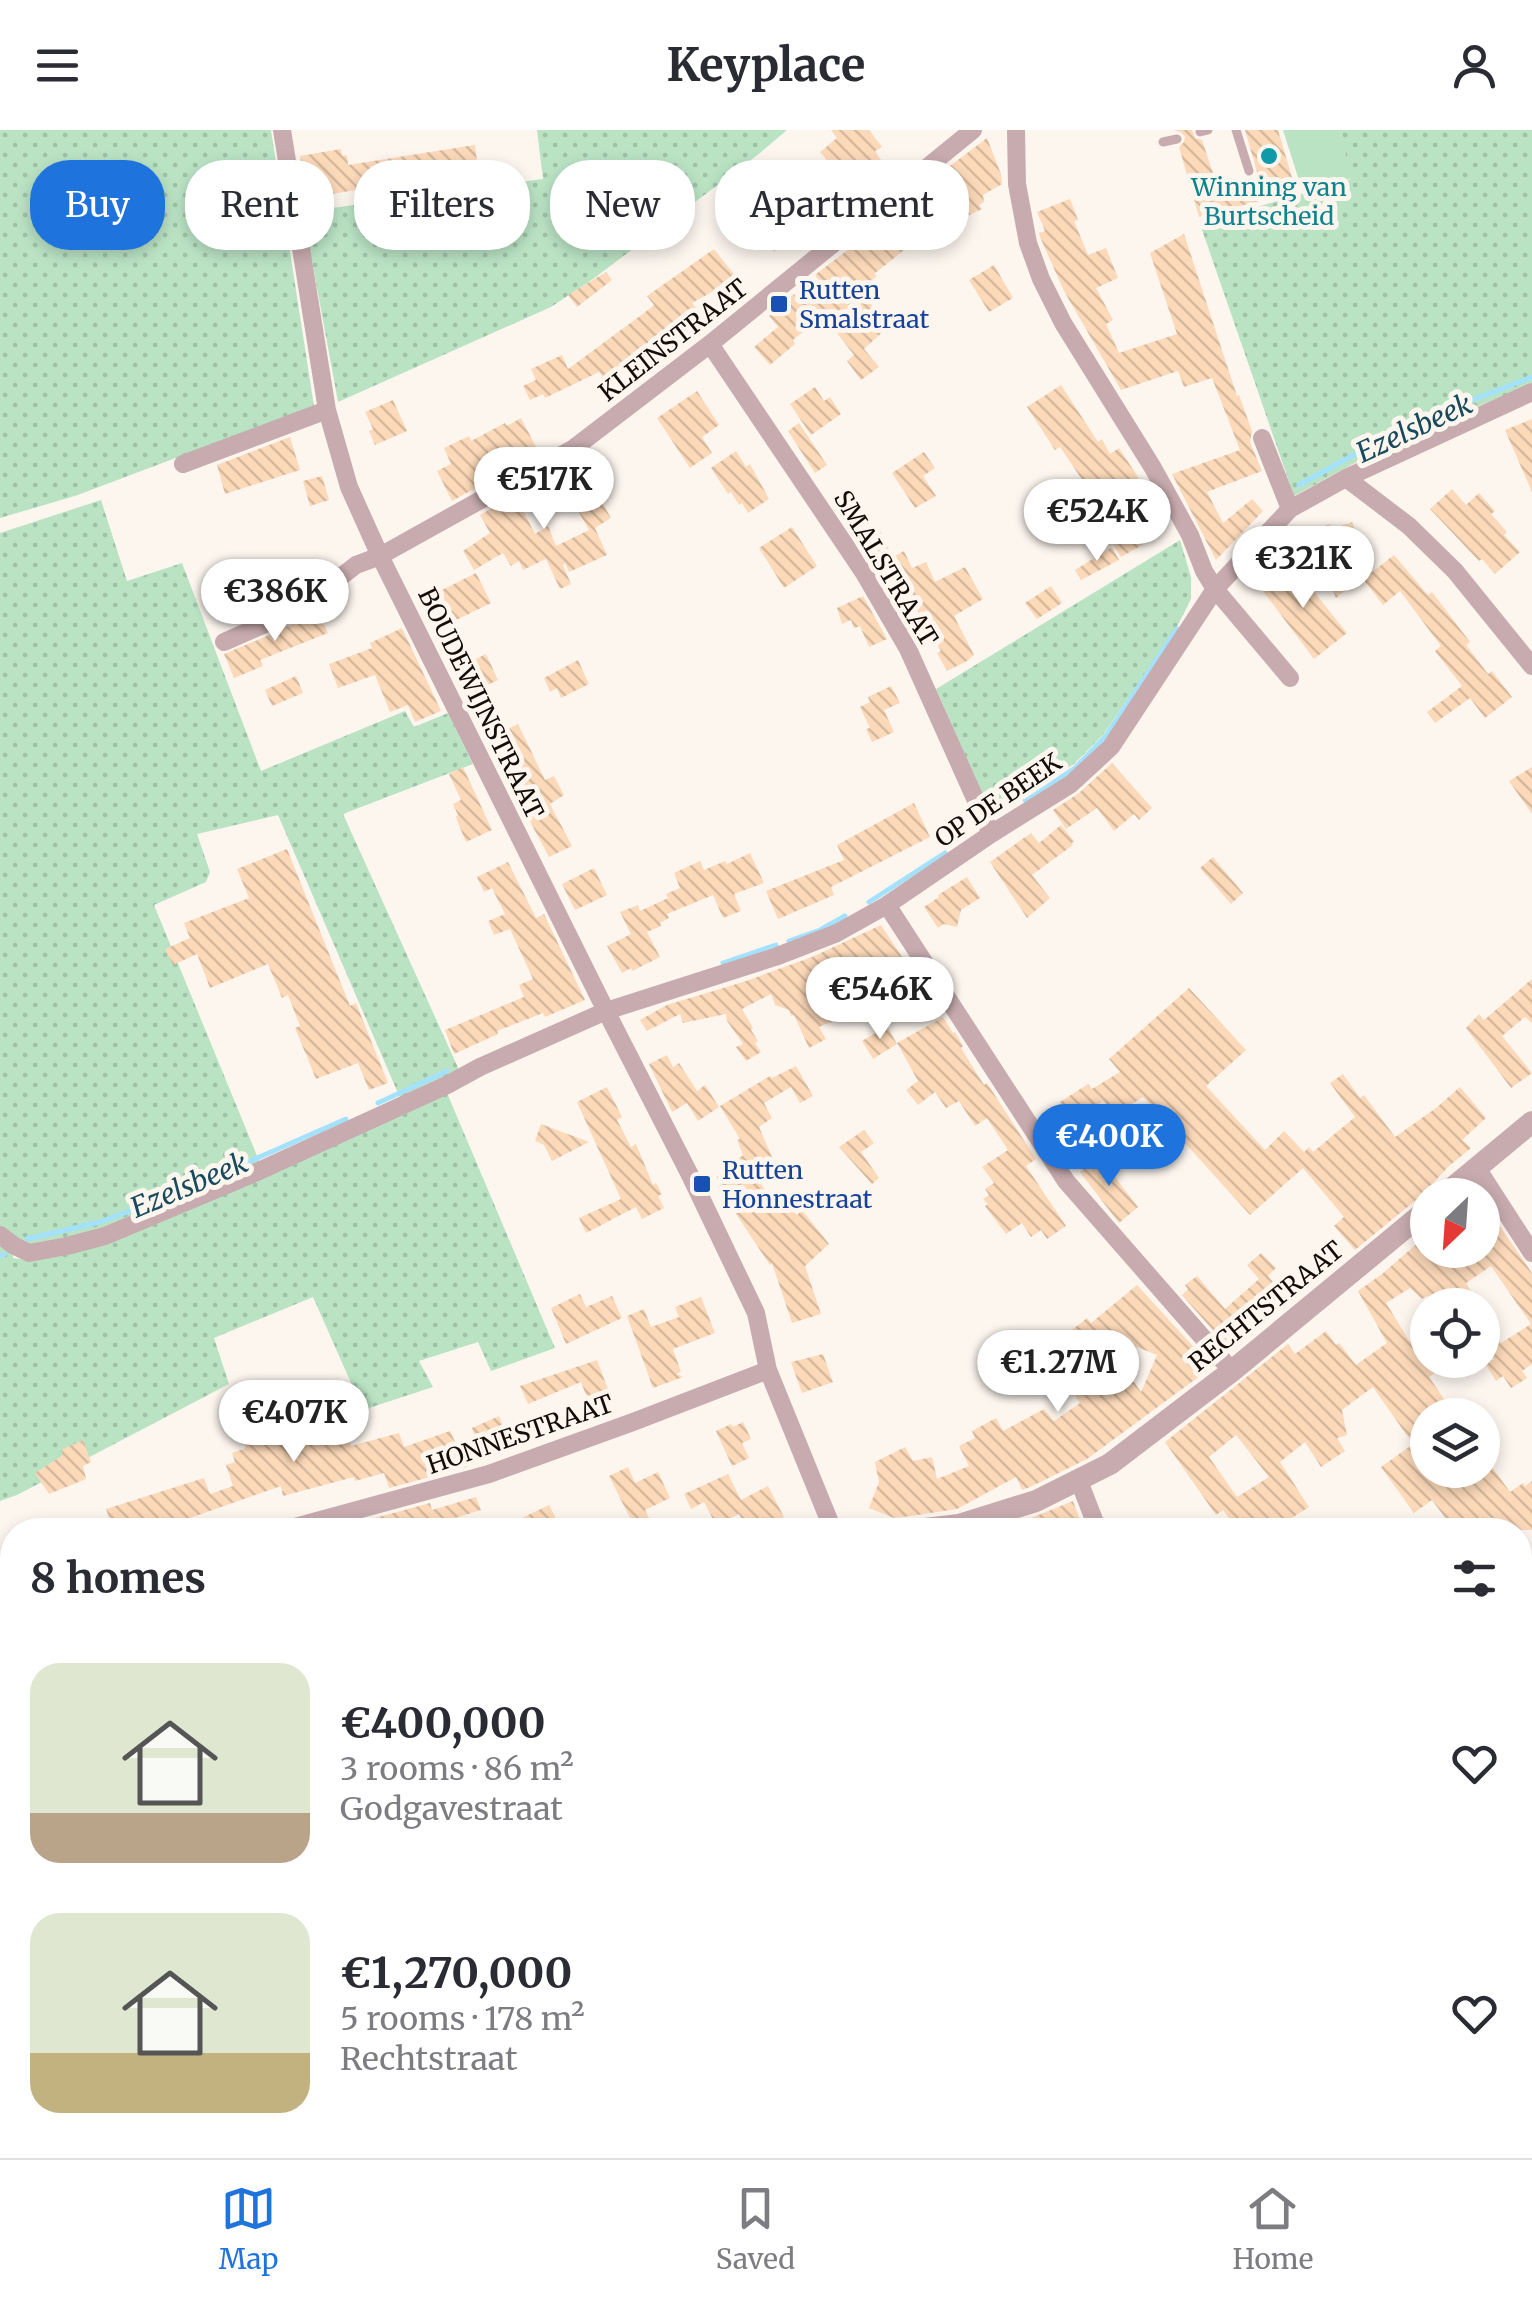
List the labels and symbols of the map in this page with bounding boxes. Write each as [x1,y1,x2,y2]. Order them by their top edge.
marker: Winning van Burtscheid [1258,145,1280,167]
place label: Winning van Burtscheid [1190,171,1347,232]
street label: KLEINSTRAAT [592,272,754,408]
place label: Rutten Smalstraat [799,274,930,335]
marker: Rutten Smalstraat [768,293,790,315]
water label: Ezelsbeek [1350,386,1478,470]
pin: €517K [474,447,614,532]
pin: €524K [1027,479,1167,564]
street label: SMALSTRAAT [827,484,945,652]
pin: €321K [1233,526,1373,611]
pin: €386K [205,559,345,644]
street label: BOUDEWIJNSTRAAT [411,582,551,824]
street label: OP DE BEEK [929,746,1067,854]
pin: €546K [810,957,950,1042]
pin: €400K [1039,1104,1179,1189]
water label: Ezelsbeek [125,1144,253,1226]
place label: Rutten Honnestraat [722,1154,873,1215]
marker: Rutten Honnestraat [691,1173,713,1195]
north arrow [1410,1178,1500,1268]
street label: RECHTSTRAAT [1182,1234,1350,1378]
pin: €1.27M [977,1330,1139,1415]
pin: €407K [224,1380,364,1465]
street label: HONNESTRAAT [423,1387,617,1481]

